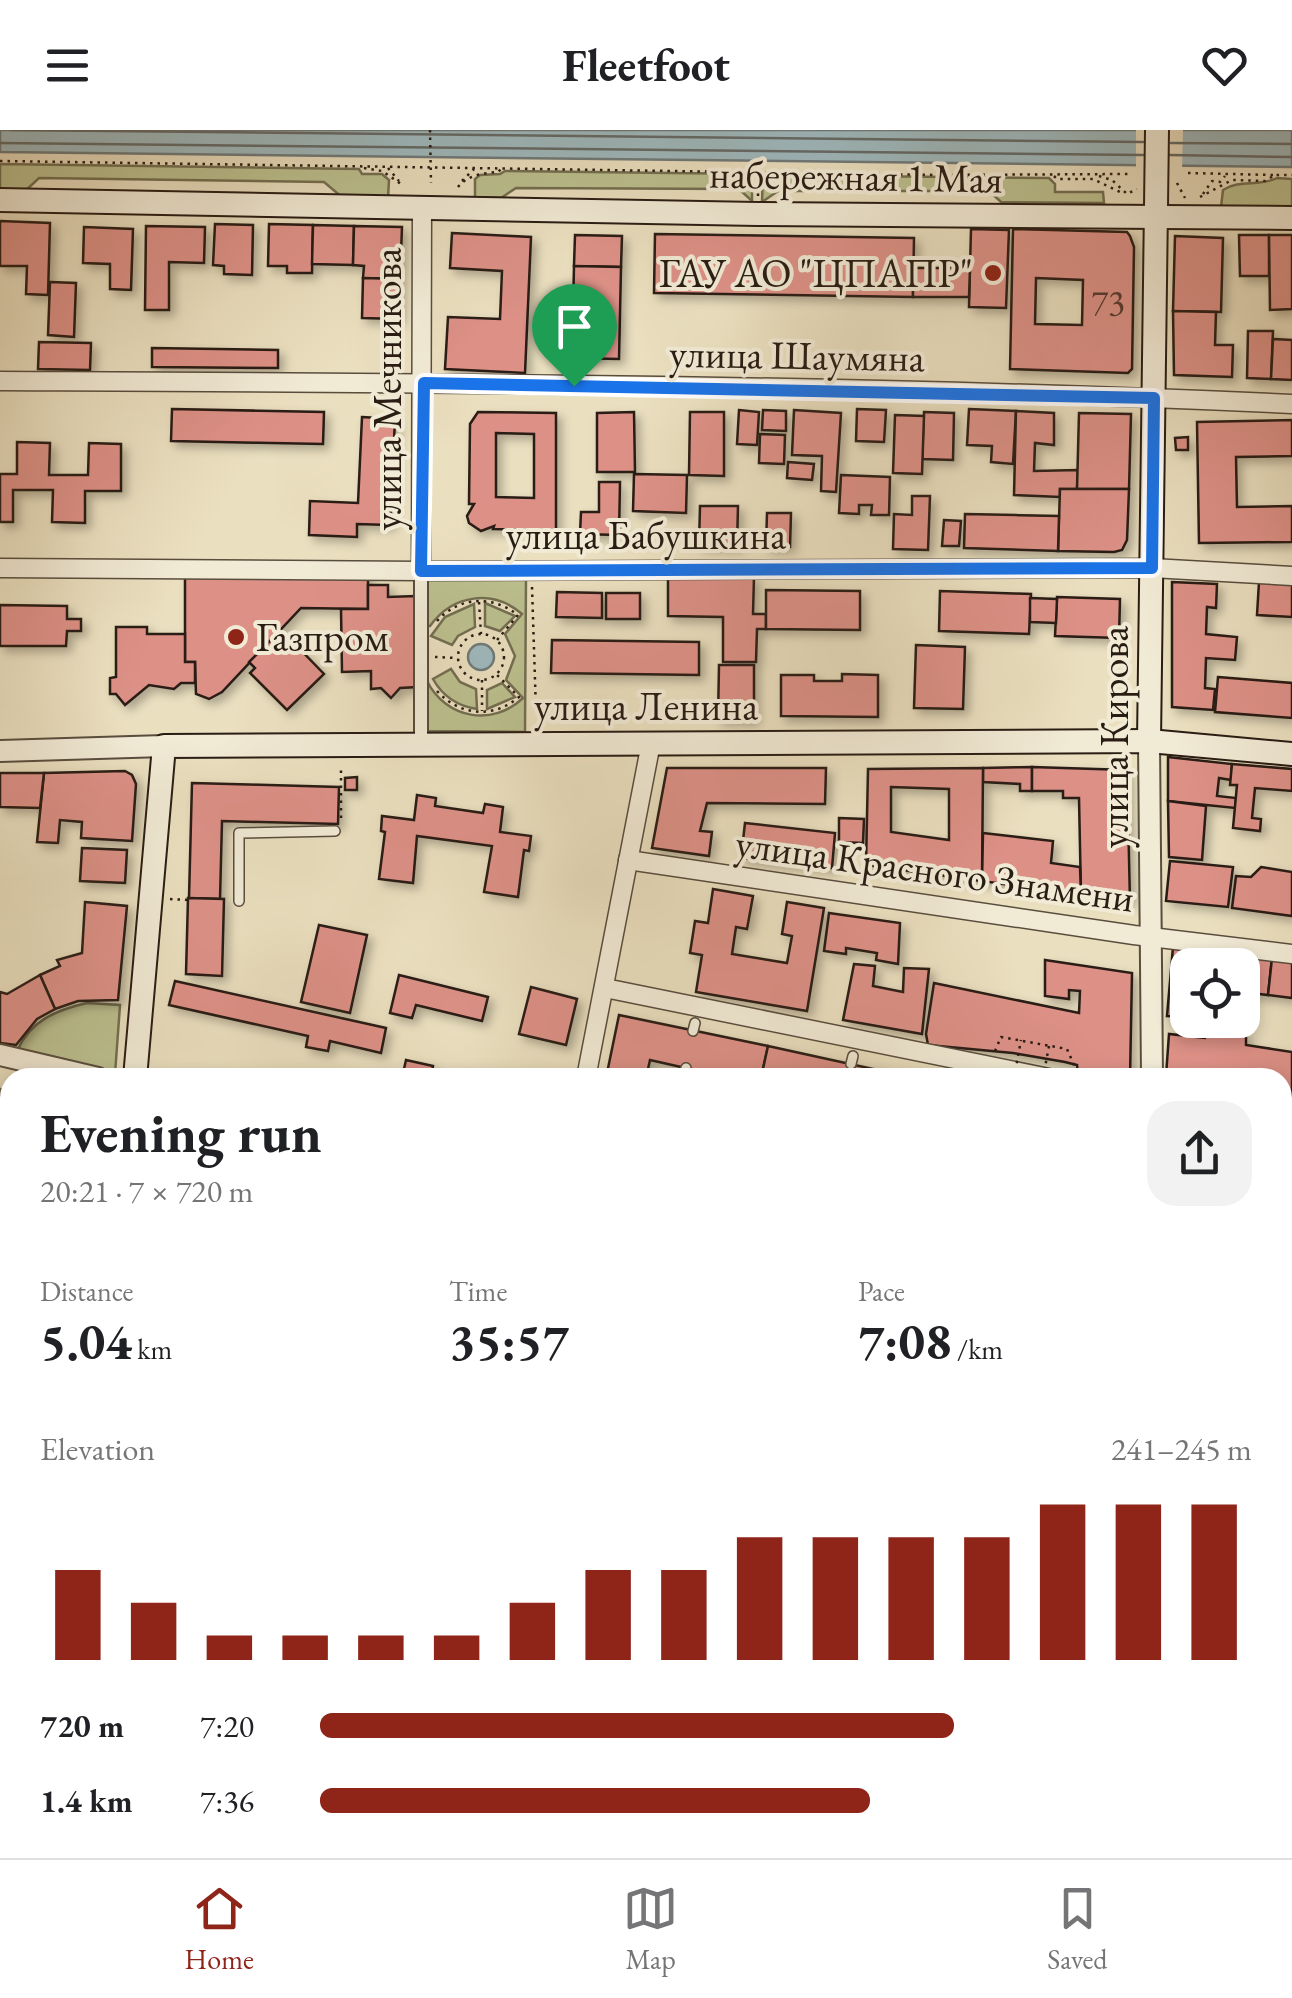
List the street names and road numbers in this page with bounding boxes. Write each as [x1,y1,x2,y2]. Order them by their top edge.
street label: набережная 1 Мая [709,147,1003,205]
street label: улица Мечникова [361,247,413,531]
street label: улица Шаумяна [669,327,925,383]
street label: улица Бабушкина [506,509,786,561]
street label: улица Кирова [1088,626,1140,848]
street label: улица Ленина [534,680,758,732]
street label: улица Красного Знамени [732,816,1138,924]

